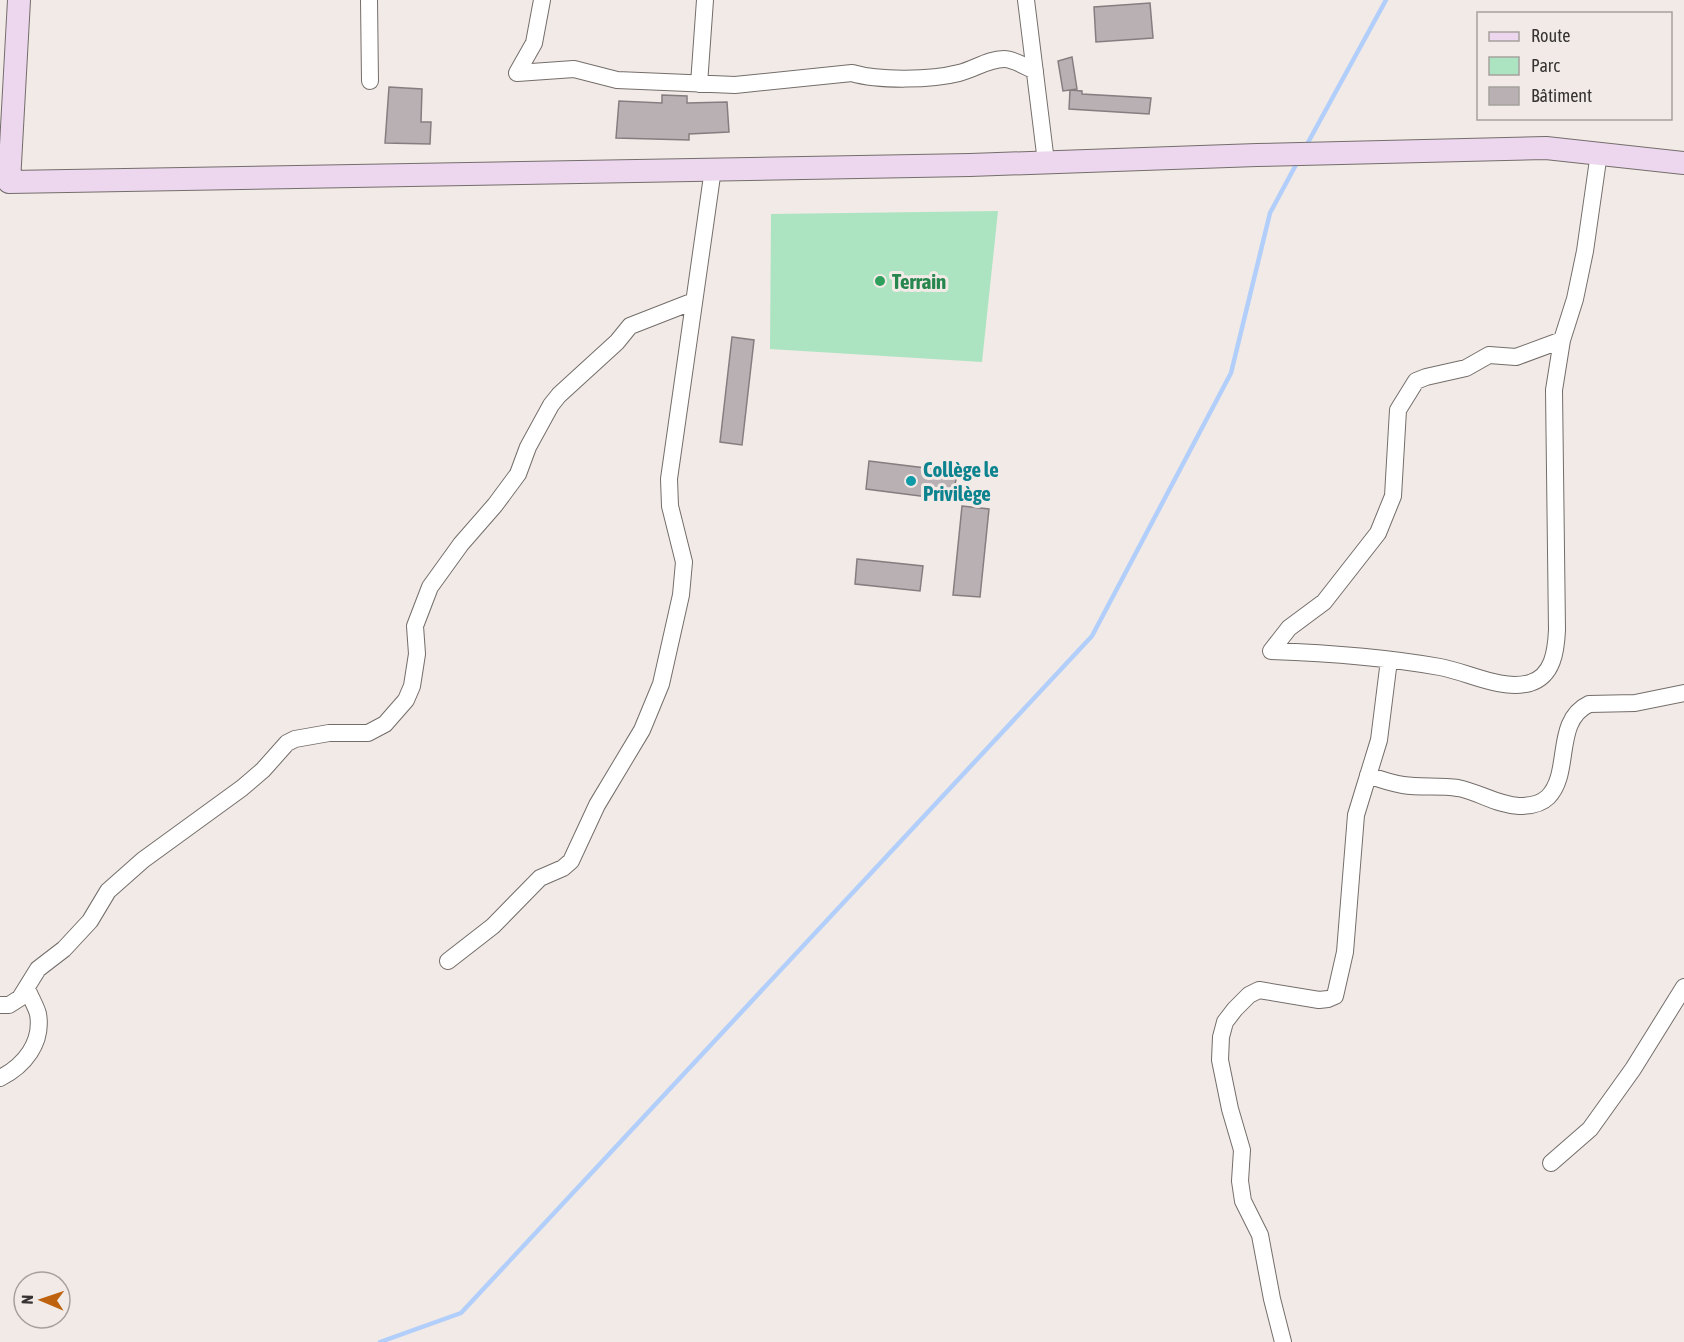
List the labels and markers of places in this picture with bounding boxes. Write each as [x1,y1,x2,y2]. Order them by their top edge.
place label: Terrain [892,269,946,293]
marker: Terrain [873,274,887,288]
place label: Collège le Privilège [923,457,999,505]
marker: Collège le Privilège [904,474,918,488]

